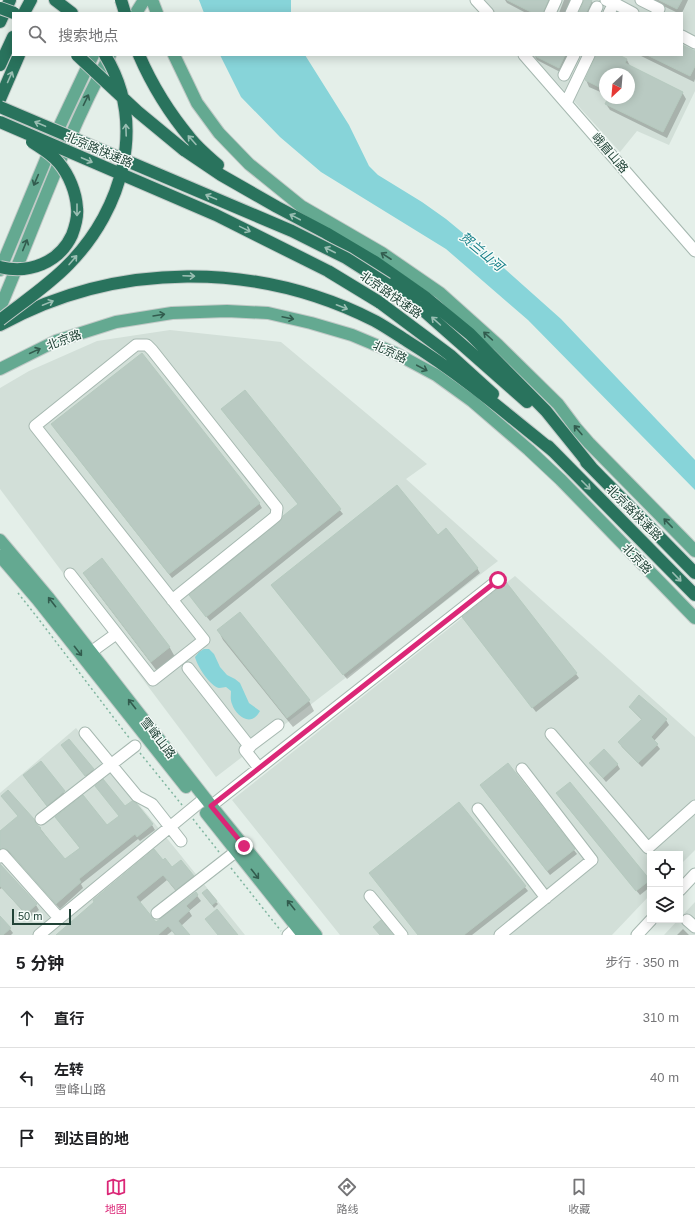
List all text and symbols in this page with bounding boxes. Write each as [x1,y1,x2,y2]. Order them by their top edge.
search box [12,12,683,56]
icon: search [26,23,48,45]
text: 搜索地点 [58,27,118,44]
north arrow [599,68,635,104]
one-way arrow [6,71,14,83]
one-way arrow [83,94,91,106]
one-way arrow [35,119,47,127]
one-way arrow [122,124,129,137]
street label: 北京路快速路 [63,129,135,171]
street label: 峨眉山路 [589,130,631,176]
one-way arrow [187,135,197,145]
one-way arrow [81,157,93,164]
one-way arrow [32,173,40,185]
one-way arrow [206,192,218,200]
one-way arrow [73,203,81,216]
one-way arrow [289,212,301,220]
one-way arrow [238,226,250,233]
water label: 贺兰山河 [457,229,509,276]
one-way arrow [21,240,29,252]
one-way arrow [324,246,336,253]
one-way arrow [381,252,392,260]
one-way arrow [69,254,78,265]
street label: 北京路快速路 [357,269,425,321]
one-way arrow [182,272,195,280]
one-way arrow [42,298,54,306]
one-way arrow [336,304,348,312]
one-way arrow [152,311,165,319]
one-way arrow [281,314,294,322]
one-way arrow [431,317,441,326]
street label: 北京路 [45,327,83,353]
one-way arrow [483,331,493,340]
street label: 北京路 [371,338,409,366]
one-way arrow [28,347,40,354]
one-way arrow [416,365,428,372]
one-way arrow [573,424,582,435]
one-way arrow [581,480,591,490]
street label: 北京路快速路 [604,483,664,543]
one-way arrow [663,518,673,528]
street label: 北京路 [619,541,655,577]
route start [489,571,507,589]
one-way arrow [673,572,682,582]
one-way arrow [48,596,56,607]
one-way arrow [74,646,83,657]
one-way arrow [128,699,136,710]
street label: 雪峰山路 [138,715,178,761]
route end [235,837,253,855]
map controls [647,851,683,923]
button: locate [647,851,683,887]
one-way arrow [250,868,259,879]
button: layers [647,887,683,923]
one-way arrow [287,899,295,910]
scale bar [12,907,71,926]
text: 50 m [18,910,42,922]
text: 5 分钟 [16,954,64,973]
text: 步行 · 350 m [605,955,679,970]
icon: ahead [16,1007,38,1029]
text: 直行 [54,1010,84,1027]
text: 310 m [643,1010,679,1025]
text: 左转 [54,1061,84,1078]
icon: left [16,1067,38,1089]
text: 40 m [650,1070,679,1085]
text: 雪峰山路 [54,1082,106,1097]
icon: arrive [16,1127,38,1149]
text: 到达目的地 [54,1130,129,1147]
tab: 地图 [105,1176,127,1216]
tab: 路线 [336,1176,358,1216]
tab: 收藏 [568,1176,590,1216]

